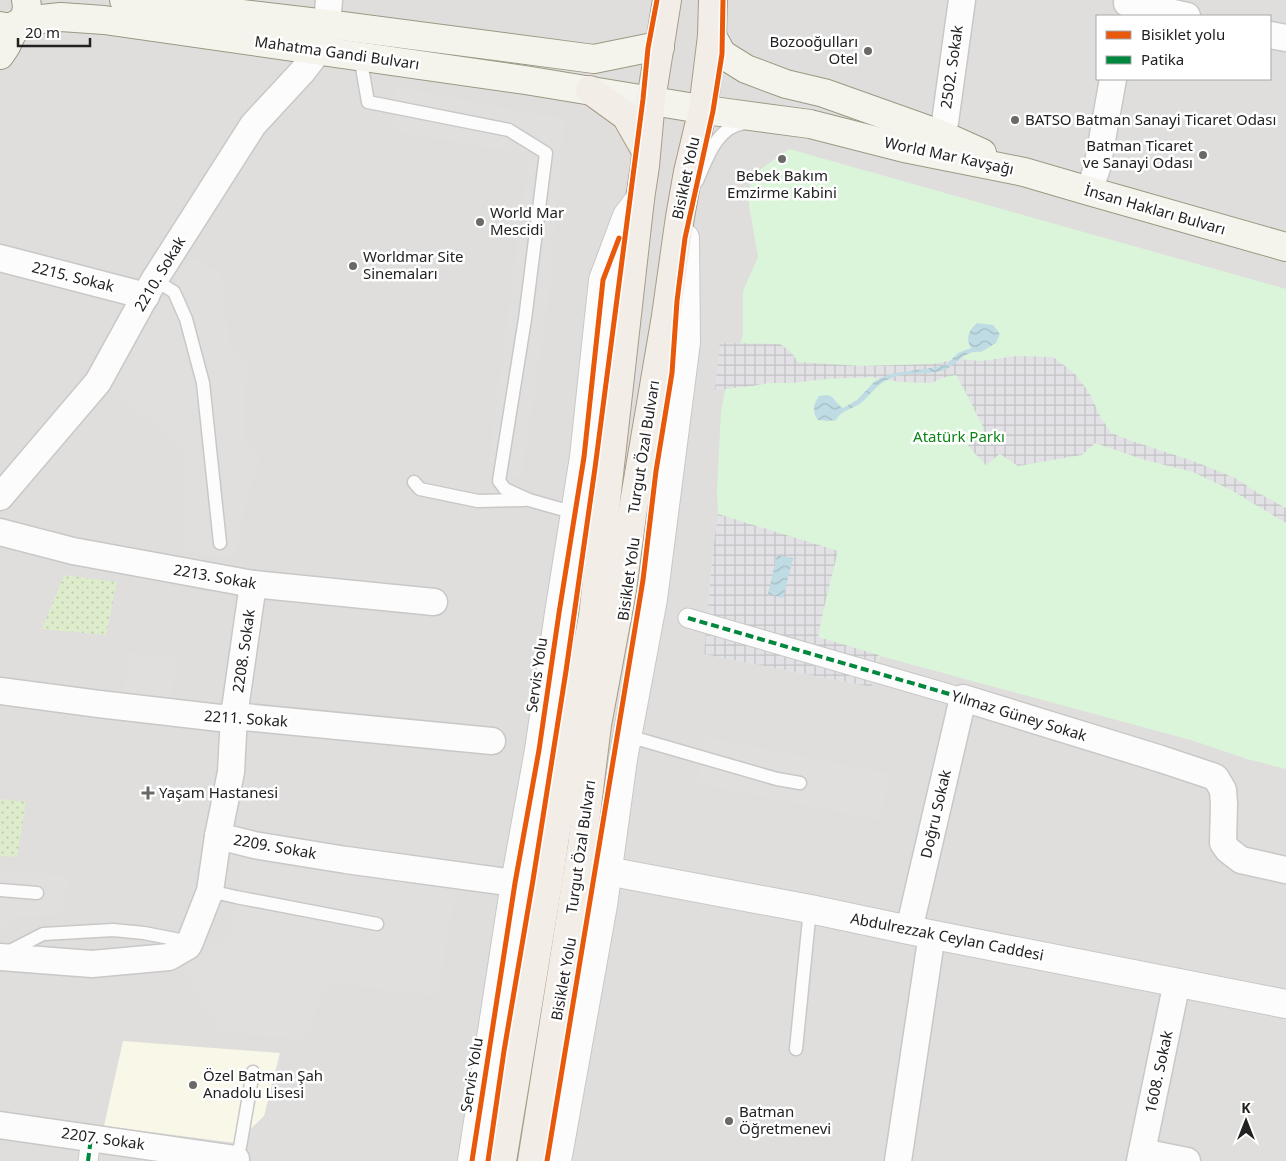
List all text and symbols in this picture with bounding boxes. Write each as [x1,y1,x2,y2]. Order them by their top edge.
scale bar [18,15,90,47]
legend [1096,15,1271,80]
text: 20 m [25,22,60,42]
street label: 2502. Sokak [935,24,967,110]
text: Bisiklet yolu [1141,24,1225,44]
street label: Mahatma Gandi Bulvarı [254,31,421,73]
place label: Bozooğulları Otel [769,31,858,68]
marker: Bozooğulları Otel [862,45,874,57]
text: Patika [1141,49,1184,69]
place label: BATSO Batman Sanayi Ticaret Odası [1025,109,1276,129]
marker: BATSO Batman Sanayi Ticaret Odası [1009,114,1021,126]
street label: World Mar Kavşağı [883,132,1016,179]
street label: Bisiklet Yolu [666,134,704,221]
place label: Batman Ticaret ve Sanayi Odası [1083,135,1194,172]
marker: Batman Ticaret ve Sanayi Odası [1197,149,1209,161]
marker: Bebek Bakım Emzirme Kabini [776,153,788,165]
place label: Bebek Bakım Emzirme Kabini [727,165,837,202]
street label: İnsan Hakları Bulvarı [1082,179,1228,239]
place label: World Mar Mescidi [490,202,564,239]
marker: World Mar Mescidi [474,216,486,228]
street label: 2210. Sokak [129,232,189,315]
place label: Worldmar Site Sinemaları [363,246,464,283]
street label: 2215. Sokak [30,256,116,296]
marker: Worldmar Site Sinemaları [347,260,359,272]
street label: Turgut Özal Bulvarı [623,379,663,515]
park label: Atatürk Parkı [913,426,1005,446]
street label: Bisiklet Yolu [612,536,644,622]
street label: 2213. Sokak [172,559,258,593]
street label: 2208. Sokak [227,608,259,694]
street label: Servis Yolu [521,636,551,714]
street label: Yılmaz Güney Sokak [949,685,1089,745]
street label: 2211. Sokak [203,705,289,731]
street label: Doğru Sokak [915,767,955,860]
street label: Turgut Özal Bulvarı [561,779,599,915]
place label: Yaşam Hastanesi [159,782,278,802]
marker: Yaşam Hastanesi [141,786,155,800]
street label: 2209. Sokak [232,829,318,863]
street label: Abdulrezzak Ceylan Caddesi [849,907,1046,965]
street label: Bisiklet Yolu [546,936,580,1022]
street label: 1608. Sokak [1140,1029,1177,1115]
street label: Servis Yolu [455,1036,487,1114]
place label: Özel Batman Şah Anadolu Lisesi [203,1065,323,1102]
marker: Özel Batman Şah Anadolu Lisesi [187,1079,199,1091]
north arrow [1221,1096,1271,1146]
text: K [1241,1098,1251,1117]
place label: Batman Öğretmenevi [739,1101,831,1138]
marker: Batman Öğretmenevi [723,1115,735,1127]
street label: 2207. Sokak [60,1122,146,1154]

